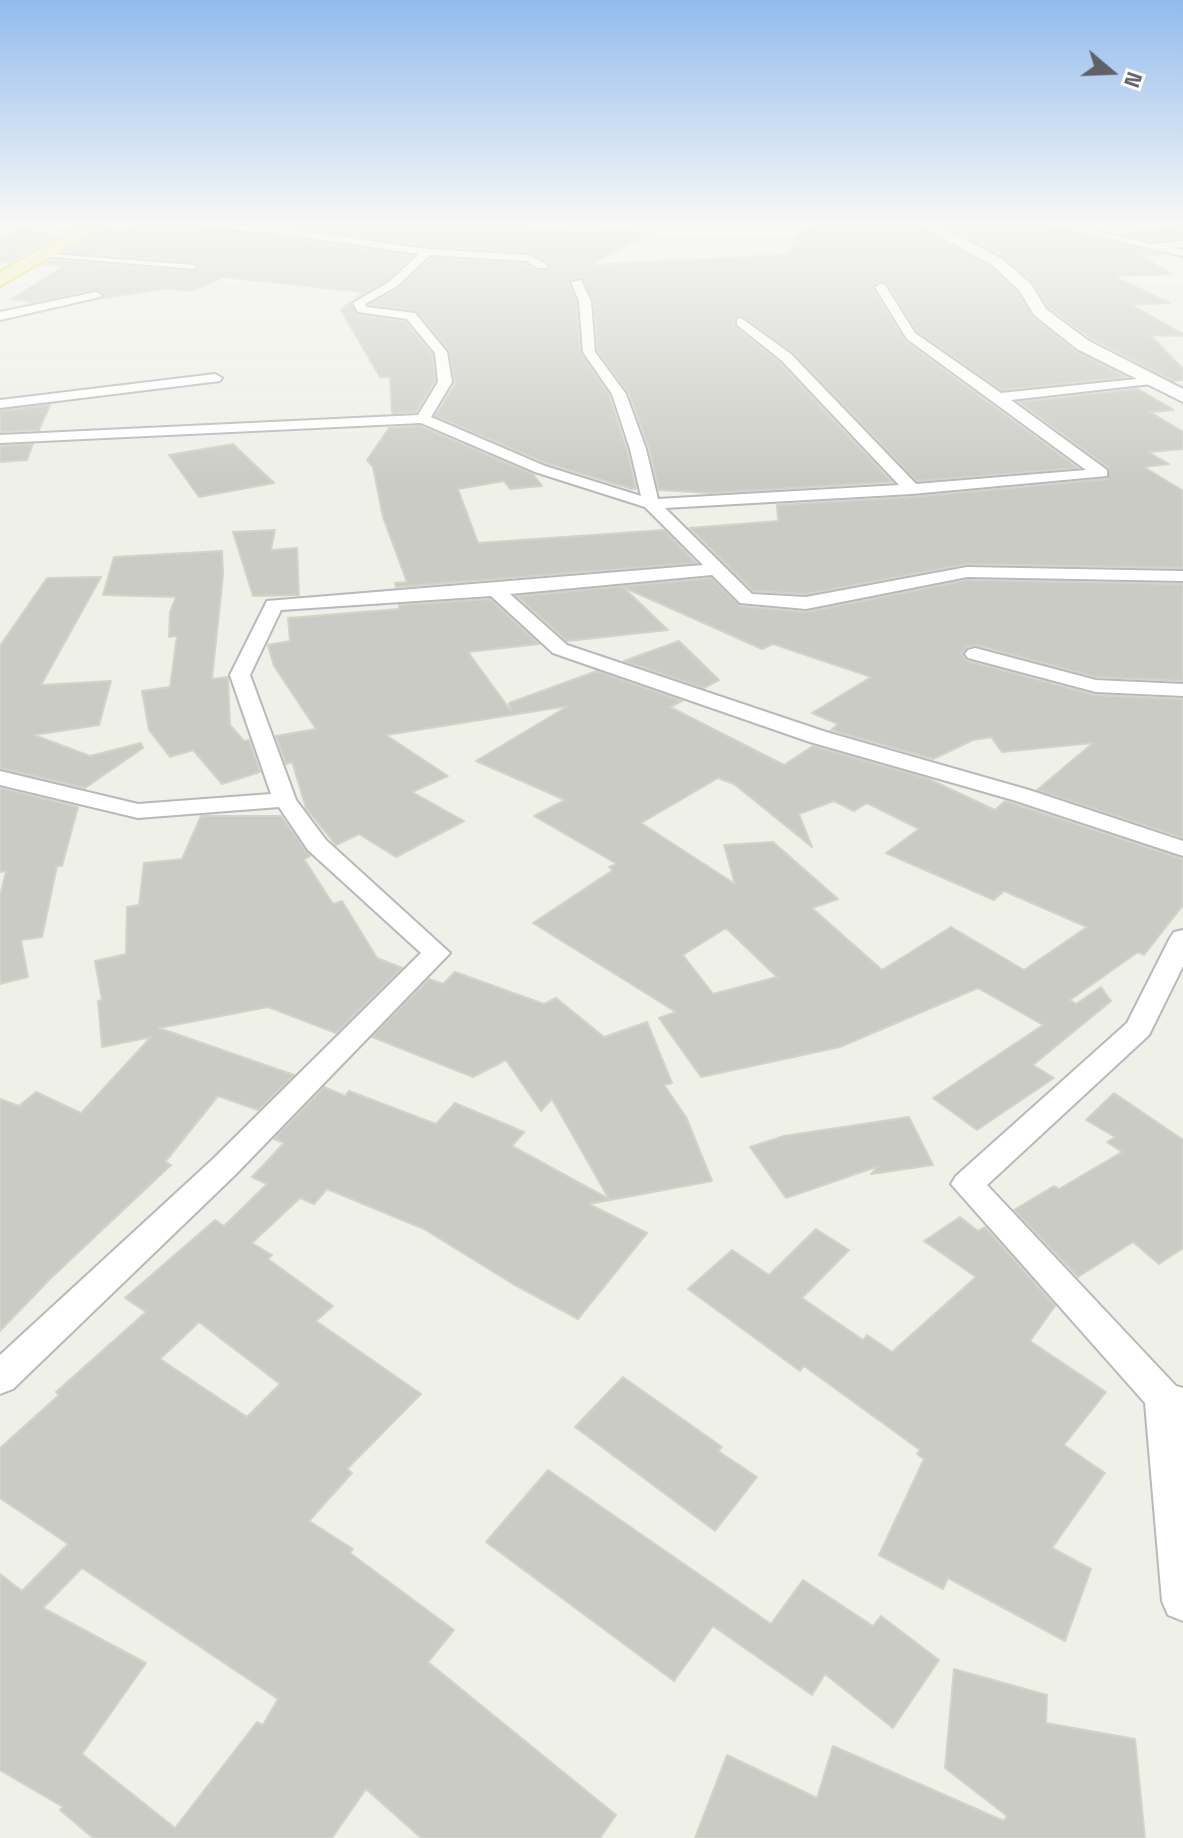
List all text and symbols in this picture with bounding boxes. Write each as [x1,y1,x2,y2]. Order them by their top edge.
north arrow [1071,32,1151,112]
text: N [1118,68,1149,91]

